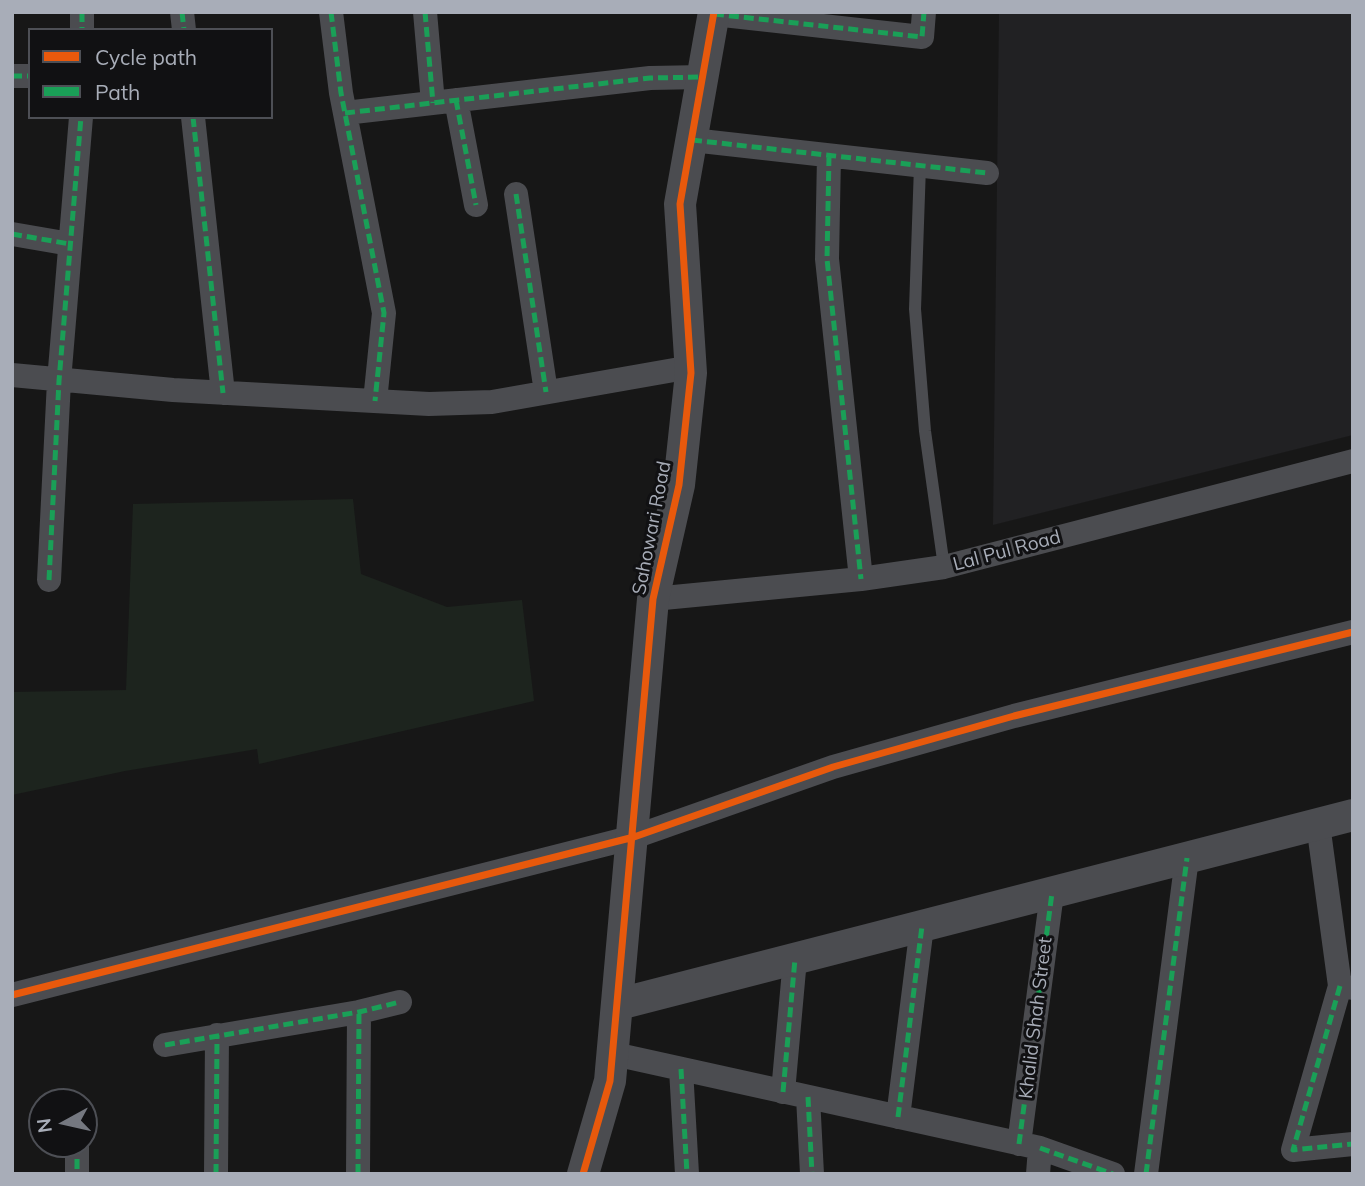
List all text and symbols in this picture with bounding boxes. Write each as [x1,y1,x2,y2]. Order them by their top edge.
legend [28,28,273,119]
text: Cycle path [95,44,197,70]
text: Path [95,79,140,105]
street label: Sahowari Road [628,459,676,597]
street label: Lal Pul Road [951,526,1063,576]
street label: Khalid Shah Street [1015,936,1057,1100]
north arrow [28,1088,98,1158]
text: N [31,1117,57,1134]

